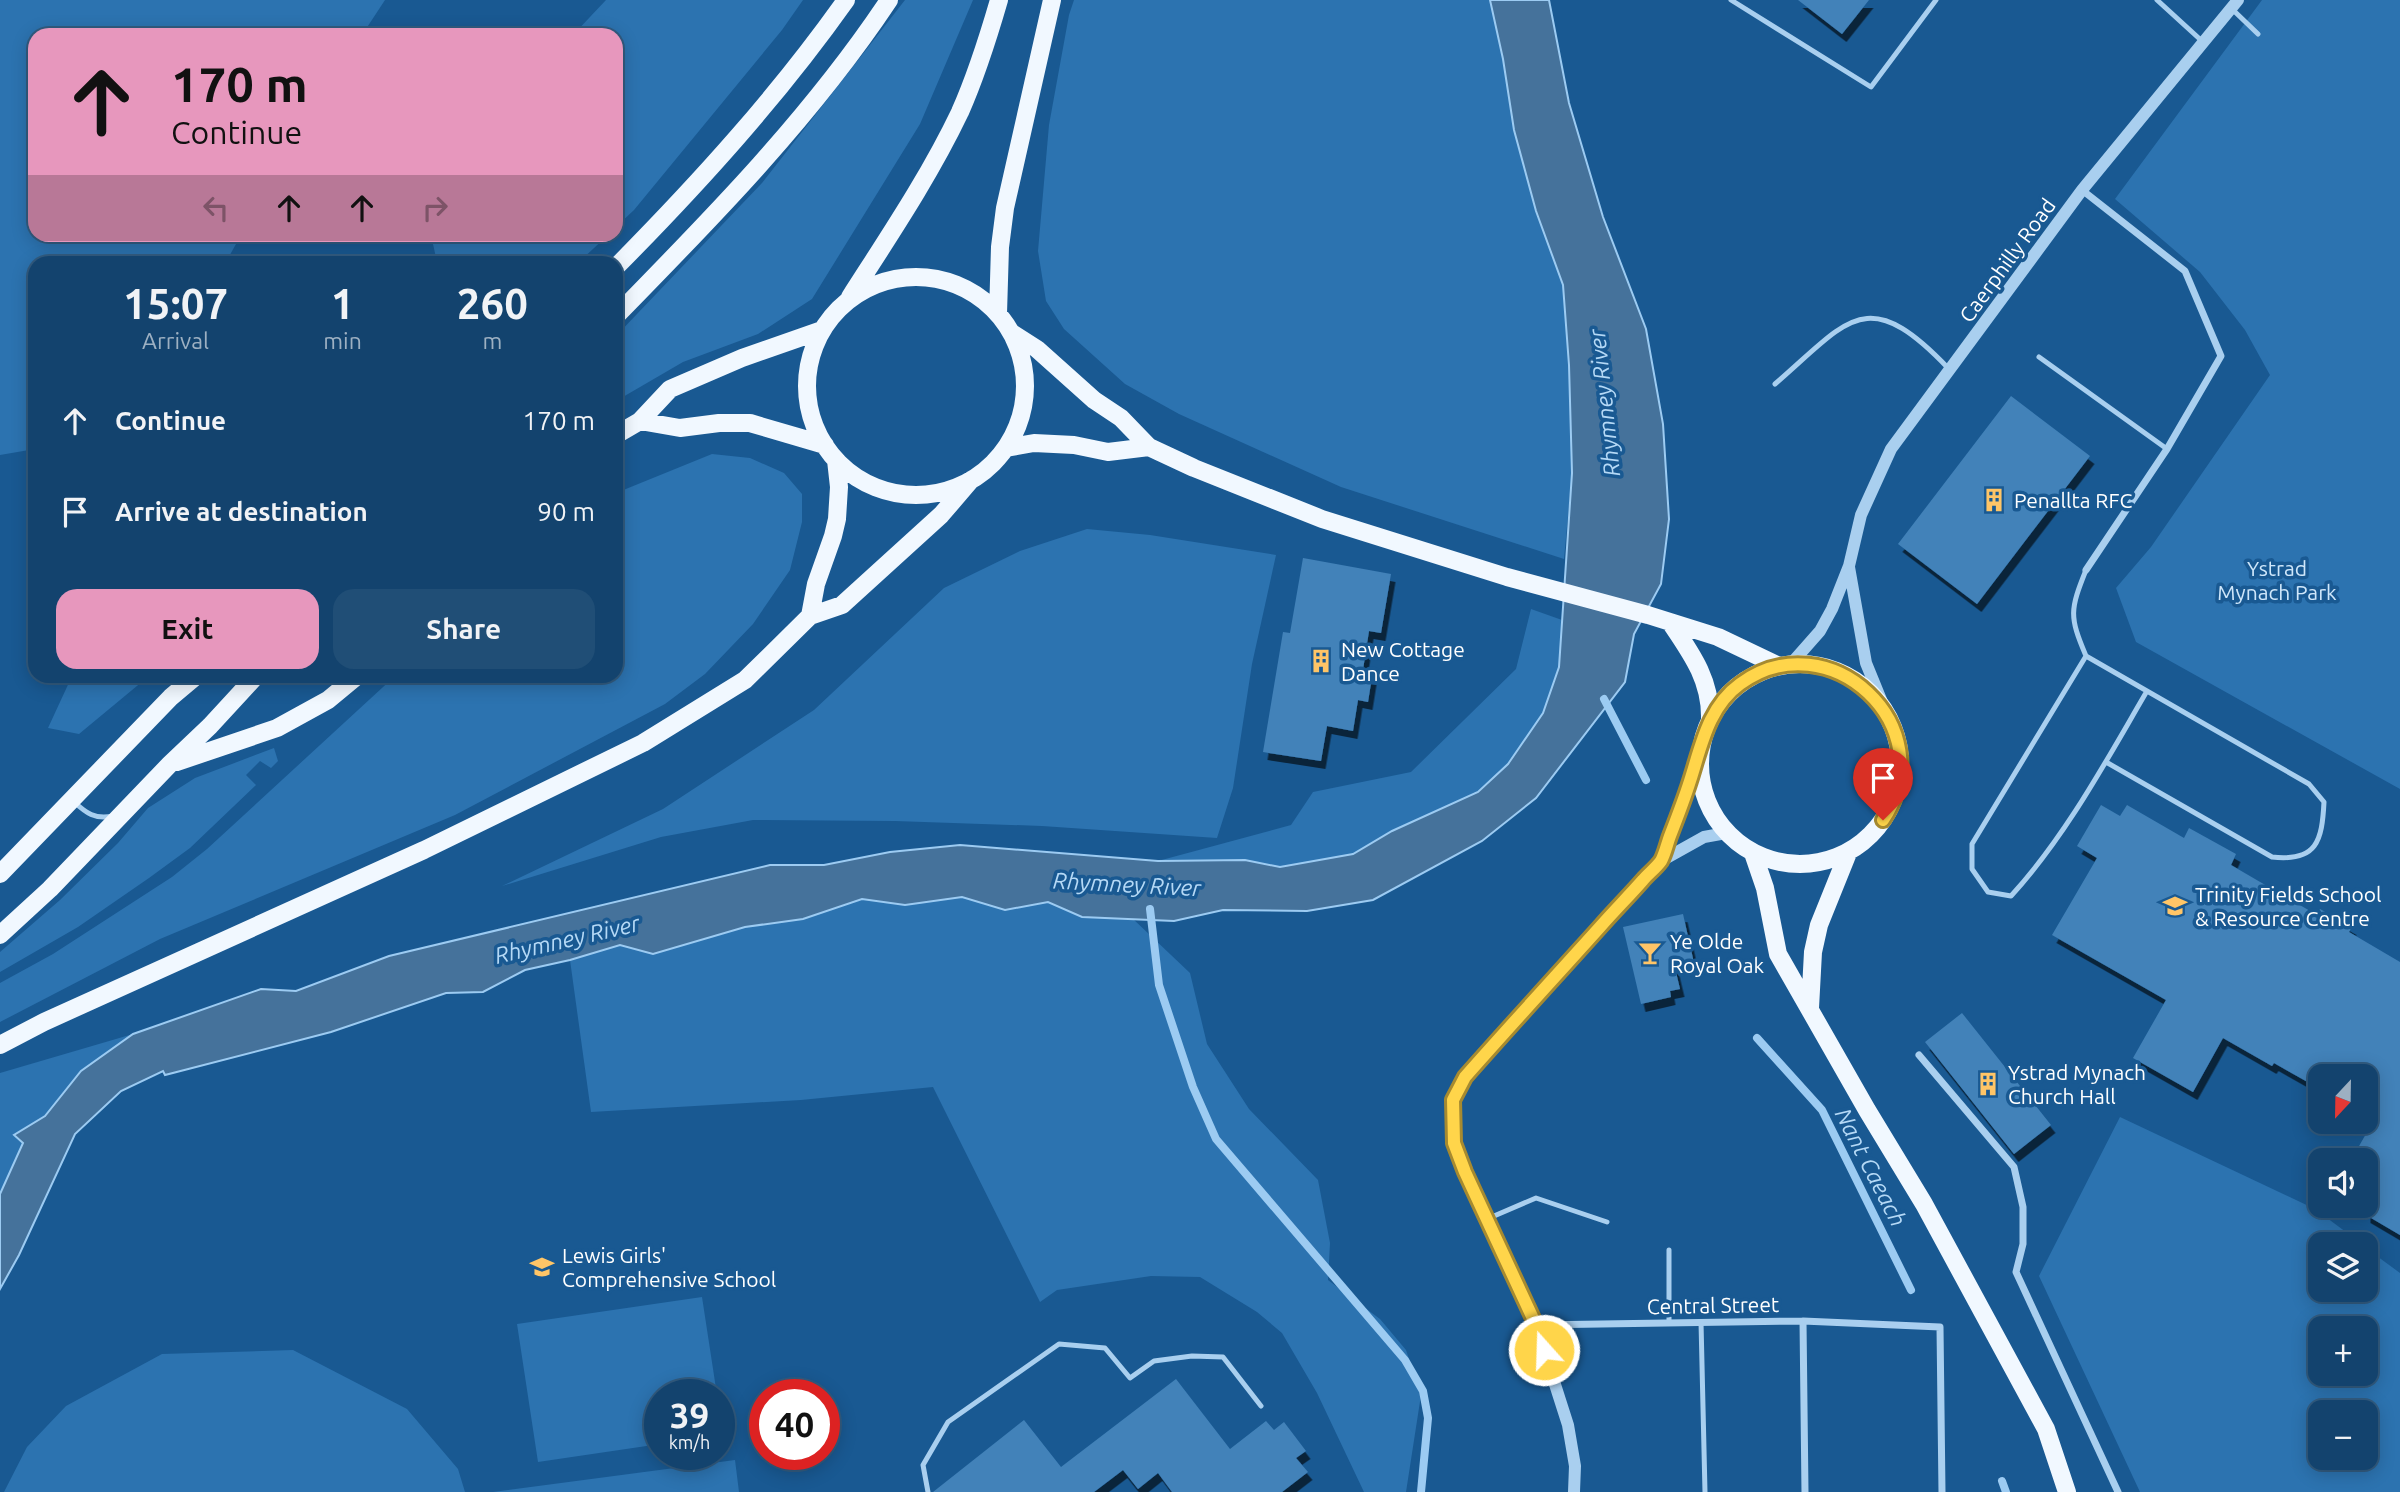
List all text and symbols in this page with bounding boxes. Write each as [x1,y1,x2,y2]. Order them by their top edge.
icon: ahead [56,56,147,147]
text: 170 m [171,56,308,111]
text: Continue [171,114,302,150]
icon: left [197,189,235,227]
icon: ahead [270,189,308,227]
icon: ahead [343,189,381,227]
icon: right [416,189,454,227]
street label: Caerphilly Road [1954,194,2060,326]
text: 15:07 [123,280,228,327]
text: 1 [331,280,354,327]
text: 260 [457,280,528,327]
water label: Rhymney River [1584,327,1624,478]
text: Arrival [142,328,209,353]
text: min [323,328,362,353]
text: m [482,328,502,353]
icon: ahead [56,402,94,440]
text: Continue [115,406,226,435]
text: 170 m [523,406,595,435]
building icon: Penallta RFC [1980,486,2008,514]
place label: Penallta RFC [2014,488,2132,512]
icon: arrive [56,493,94,531]
text: Arrive at destination [115,497,368,526]
text: 90 m [537,497,595,526]
park label: Ystrad Mynach Park [2217,556,2337,604]
button: Exit [56,589,319,669]
button: Share [333,589,595,669]
place label: New Cottage Dance [1341,637,1465,685]
building icon: New Cottage Dance [1307,647,1335,675]
pin [1853,748,1913,820]
icon: arrive [1864,759,1902,797]
water label: Rhymney River [1052,868,1203,900]
place label: Trinity Fields School & Resource Centre [2195,882,2382,930]
school or university icon: Trinity Fields School & Resource Centre [2161,892,2189,920]
water label: Rhymney River [492,910,643,968]
place label: Ye Olde Royal Oak [1670,929,1765,977]
bar icon: Ye Olde Royal Oak [1636,939,1664,967]
place label: Ystrad Mynach Church Hall [2008,1060,2146,1108]
north arrow [2308,1064,2378,1134]
map controls [2308,1064,2378,1470]
building icon: Ystrad Mynach Church Hall [1974,1070,2002,1098]
water label: Nant Caeach [1831,1104,1911,1230]
button: sound [2308,1148,2378,1218]
button: layers [2308,1232,2378,1302]
place label: Lewis Girls' Comprehensive School [562,1243,776,1291]
school or university icon: Lewis Girls' Comprehensive School [528,1253,556,1281]
street label: Central Street [1647,1292,1779,1318]
position arrow [1507,1313,1581,1387]
button: + [2308,1316,2378,1386]
speed limit sign: 40 [749,1379,840,1470]
text: 39 [670,1395,709,1435]
button: − [2308,1400,2378,1470]
text: km/h [669,1432,710,1452]

